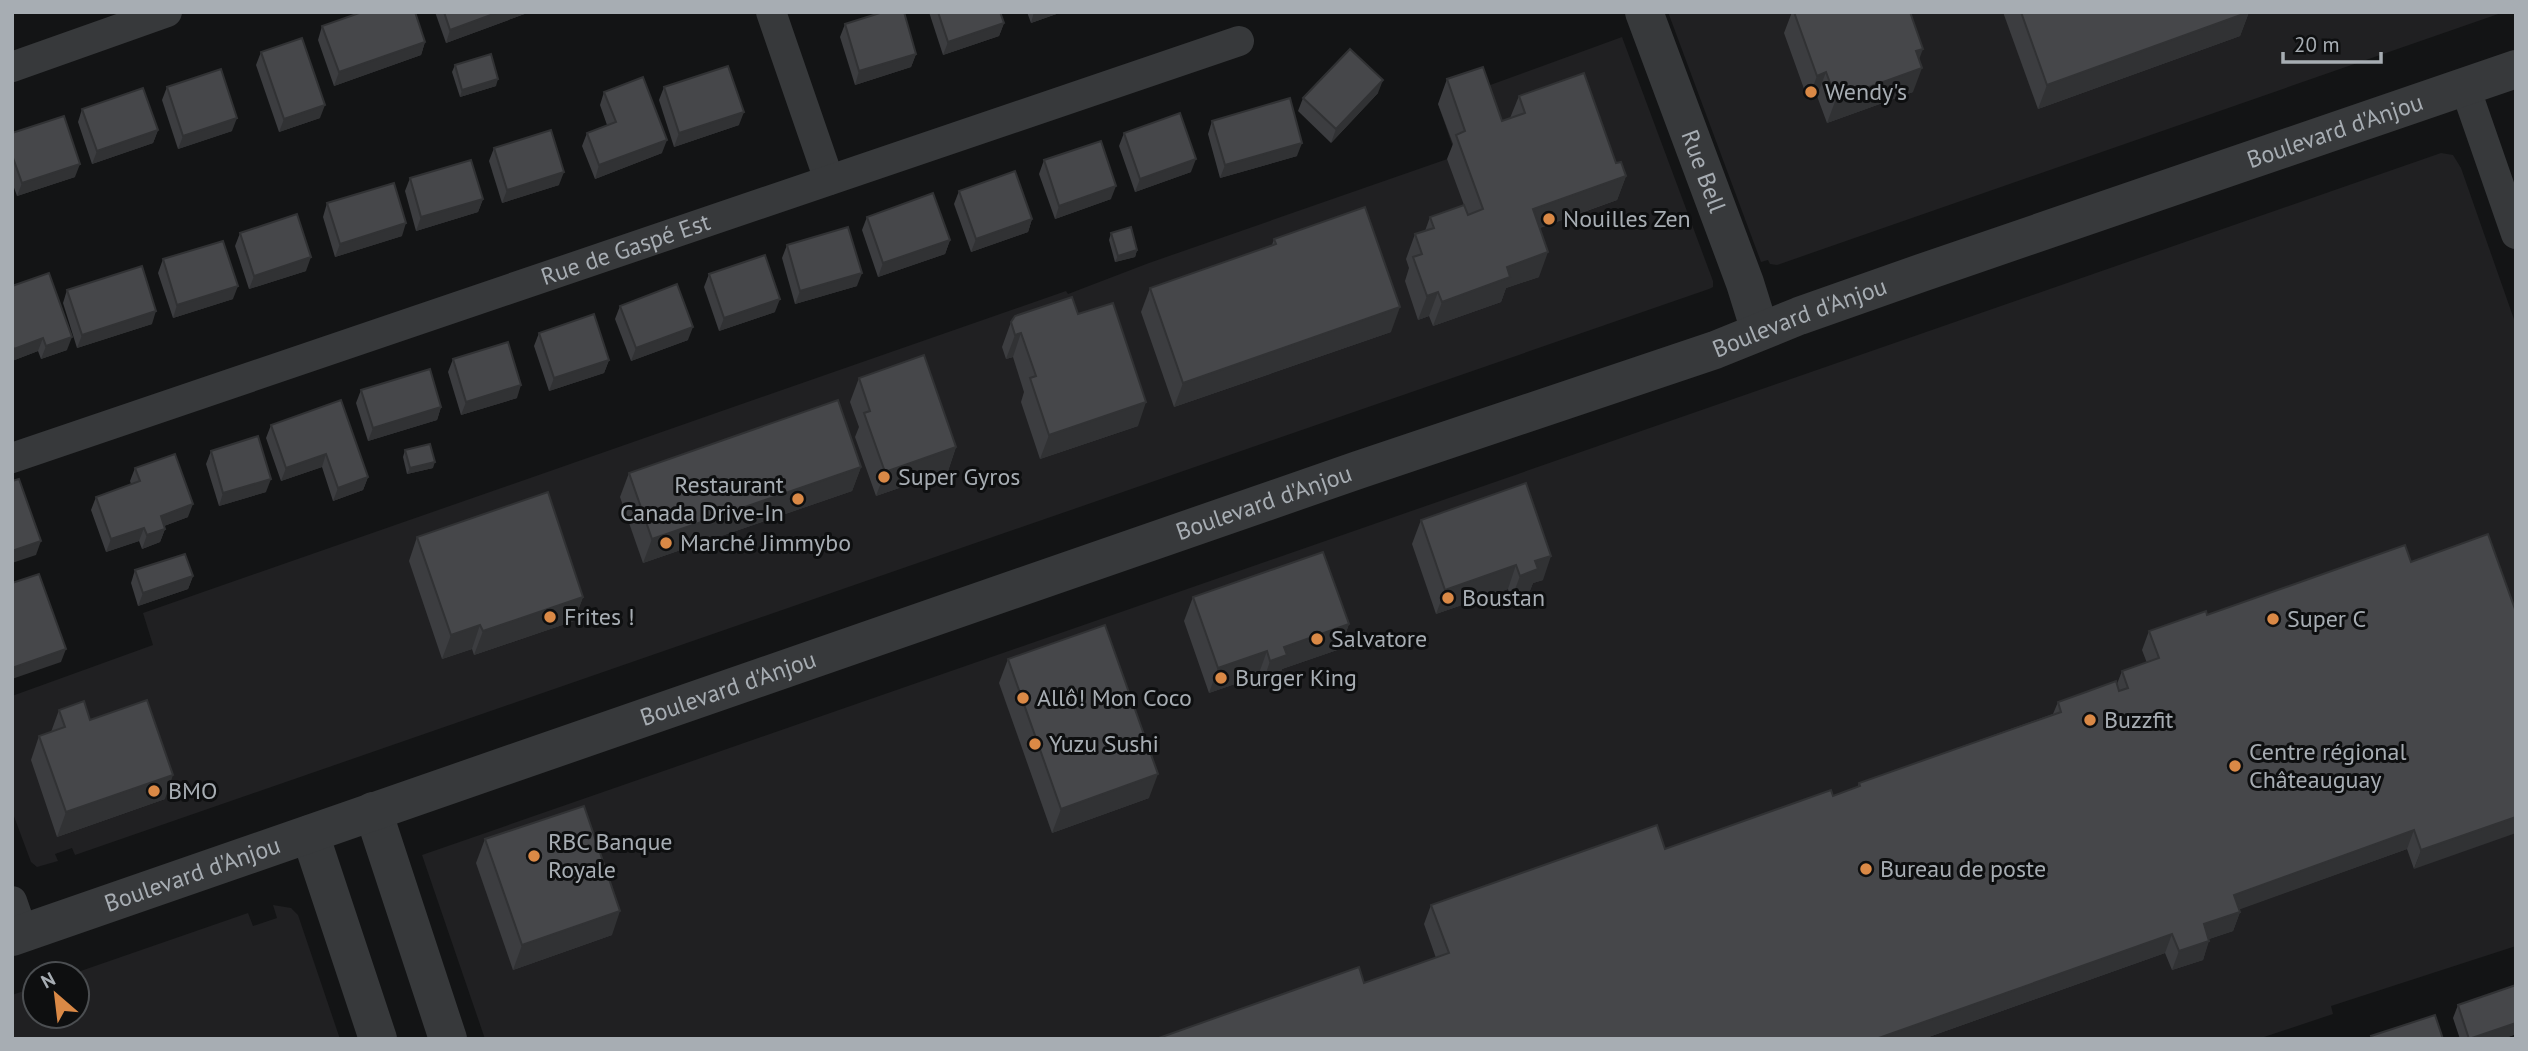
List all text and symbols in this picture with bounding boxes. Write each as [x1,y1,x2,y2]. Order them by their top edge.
scale bar [2283,21,2381,65]
text: 20 m [2294,31,2340,58]
place label: Wendy's [1825,76,1907,107]
marker: Wendy's [1803,84,1819,100]
street label: Boulevard d'Anjou [2243,86,2427,175]
street label: Rue Bell [1674,125,1733,217]
place label: Nouilles Zen [1563,203,1691,234]
street label: Rue de Gaspé Est [537,206,714,292]
marker: Nouilles Zen [1541,211,1557,227]
street label: Boulevard d'Anjou [1708,270,1891,364]
street label: Boulevard d'Anjou [1172,457,1356,547]
place label: Super Gyros [898,461,1020,492]
place label: Restaurant Canada Drive-In [620,469,784,528]
marker: Super Gyros [876,469,892,485]
marker: Restaurant Canada Drive-In [790,491,806,507]
place label: Marché Jimmybo [680,527,851,558]
marker: Marché Jimmybo [658,535,674,551]
place label: Boustan [1462,582,1545,613]
marker: Boustan [1440,590,1456,606]
place label: Frites ! [564,601,635,632]
place label: Super C [2287,603,2366,634]
marker: Frites ! [542,609,558,625]
marker: Super C [2265,611,2281,627]
place label: Salvatore [1331,623,1427,654]
marker: Salvatore [1309,631,1325,647]
street label: Boulevard d'Anjou [636,643,820,733]
place label: Burger King [1235,662,1357,693]
marker: Burger King [1213,670,1229,686]
place label: Allô! Mon Coco [1037,682,1192,713]
marker: Allô! Mon Coco [1015,690,1031,706]
place label: Buzzfit [2104,704,2174,735]
marker: Buzzfit [2082,712,2098,728]
place label: Yuzu Sushi [1049,728,1159,759]
marker: Yuzu Sushi [1027,736,1043,752]
place label: Centre régional Châteauguay [2249,736,2406,795]
marker: Centre régional Châteauguay [2227,758,2243,774]
place label: BMO [168,775,217,806]
marker: BMO [146,783,162,799]
place label: RBC Banque Royale [548,826,673,885]
street label: Boulevard d'Anjou [100,829,284,919]
marker: RBC Banque Royale [526,848,542,864]
place label: Bureau de poste [1880,853,2046,884]
marker: Bureau de poste [1858,861,1874,877]
north arrow [21,960,91,1030]
text: N [37,966,59,994]

